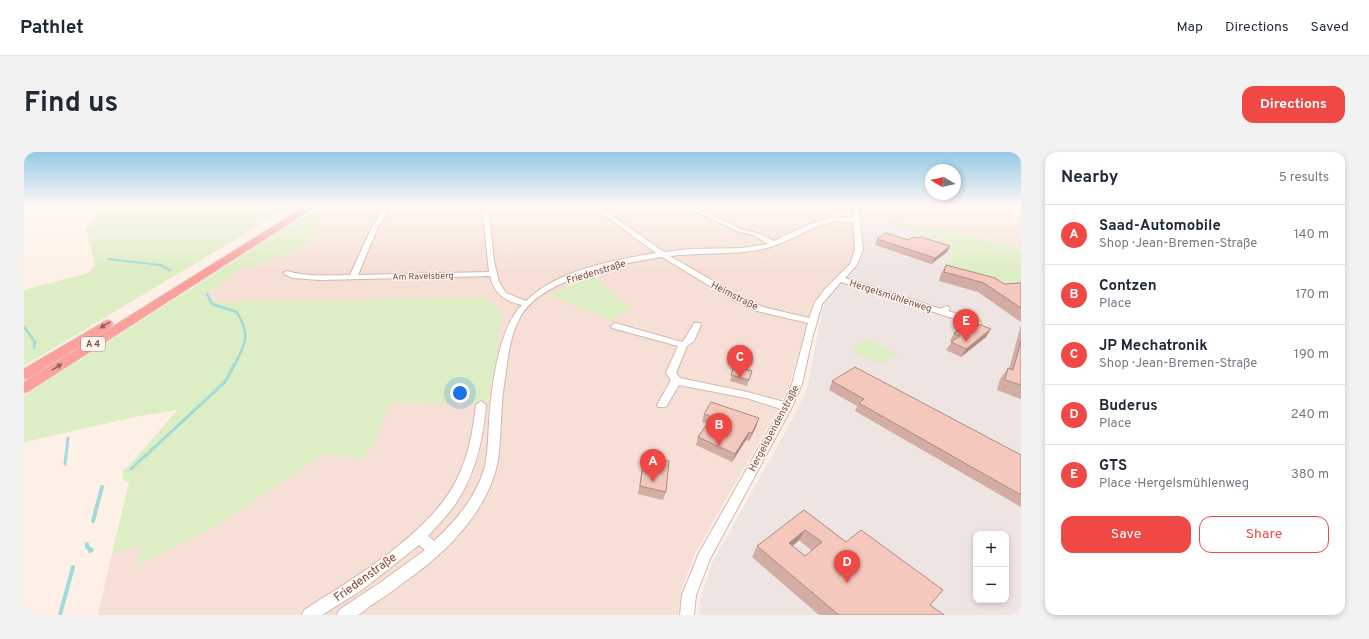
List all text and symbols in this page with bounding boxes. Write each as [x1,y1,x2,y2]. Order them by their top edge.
text: Pathlet [20,16,84,40]
text: Map [1177,19,1203,36]
text: Directions [1225,19,1289,36]
text: Saved [1311,19,1349,36]
text: Find us [24,86,118,122]
button: Directions [1242,86,1345,123]
north arrow [925,164,961,200]
text: Nearby [1061,167,1118,189]
text: 5 results [1279,170,1329,186]
text: Saad-Automobile [1099,217,1221,236]
text: A [1069,227,1079,243]
text: 140 m [1294,227,1329,243]
text: Shop · Jean-Bremen-Straße [1099,236,1257,252]
street label: Friedenstraße [565,257,628,288]
street label: Am Ravelsberg [392,270,454,283]
street label: Hergelsmühlenweg [848,277,933,316]
text: Contzen [1099,277,1157,296]
street label: Heimstraße [709,279,760,314]
text: B [1070,287,1078,303]
text: 170 m [1295,287,1329,303]
text: Place [1099,296,1131,312]
pin: E [953,309,979,342]
one-way arrow [99,321,111,328]
road number: A 4 [81,337,105,351]
text: JP Mechatronik [1099,337,1208,356]
pin: C [727,345,753,378]
text: C [1070,347,1078,363]
text: 190 m [1294,347,1329,363]
text: Shop · Jean-Bremen-Straße [1099,356,1257,372]
one-way arrow [51,363,63,370]
your location [450,383,470,403]
street label: Hergelsbendenstraße [746,383,803,474]
text: Buderus [1099,397,1158,416]
text: D [1069,407,1079,423]
text: 240 m [1291,407,1329,423]
pin: B [706,413,732,446]
text: Place [1099,416,1131,432]
pin: A [640,449,666,482]
text: GTS [1099,457,1127,476]
text: E [1070,467,1078,483]
text: 380 m [1291,467,1329,483]
text: Place · Hergelsmühlenweg [1099,476,1249,492]
button: Save [1061,516,1191,553]
button: Share [1199,516,1329,553]
map controls [973,531,1009,603]
button: + [973,531,1009,567]
street label: Friedenstraße [331,550,400,606]
pin: D [834,550,860,583]
button: − [973,567,1009,603]

